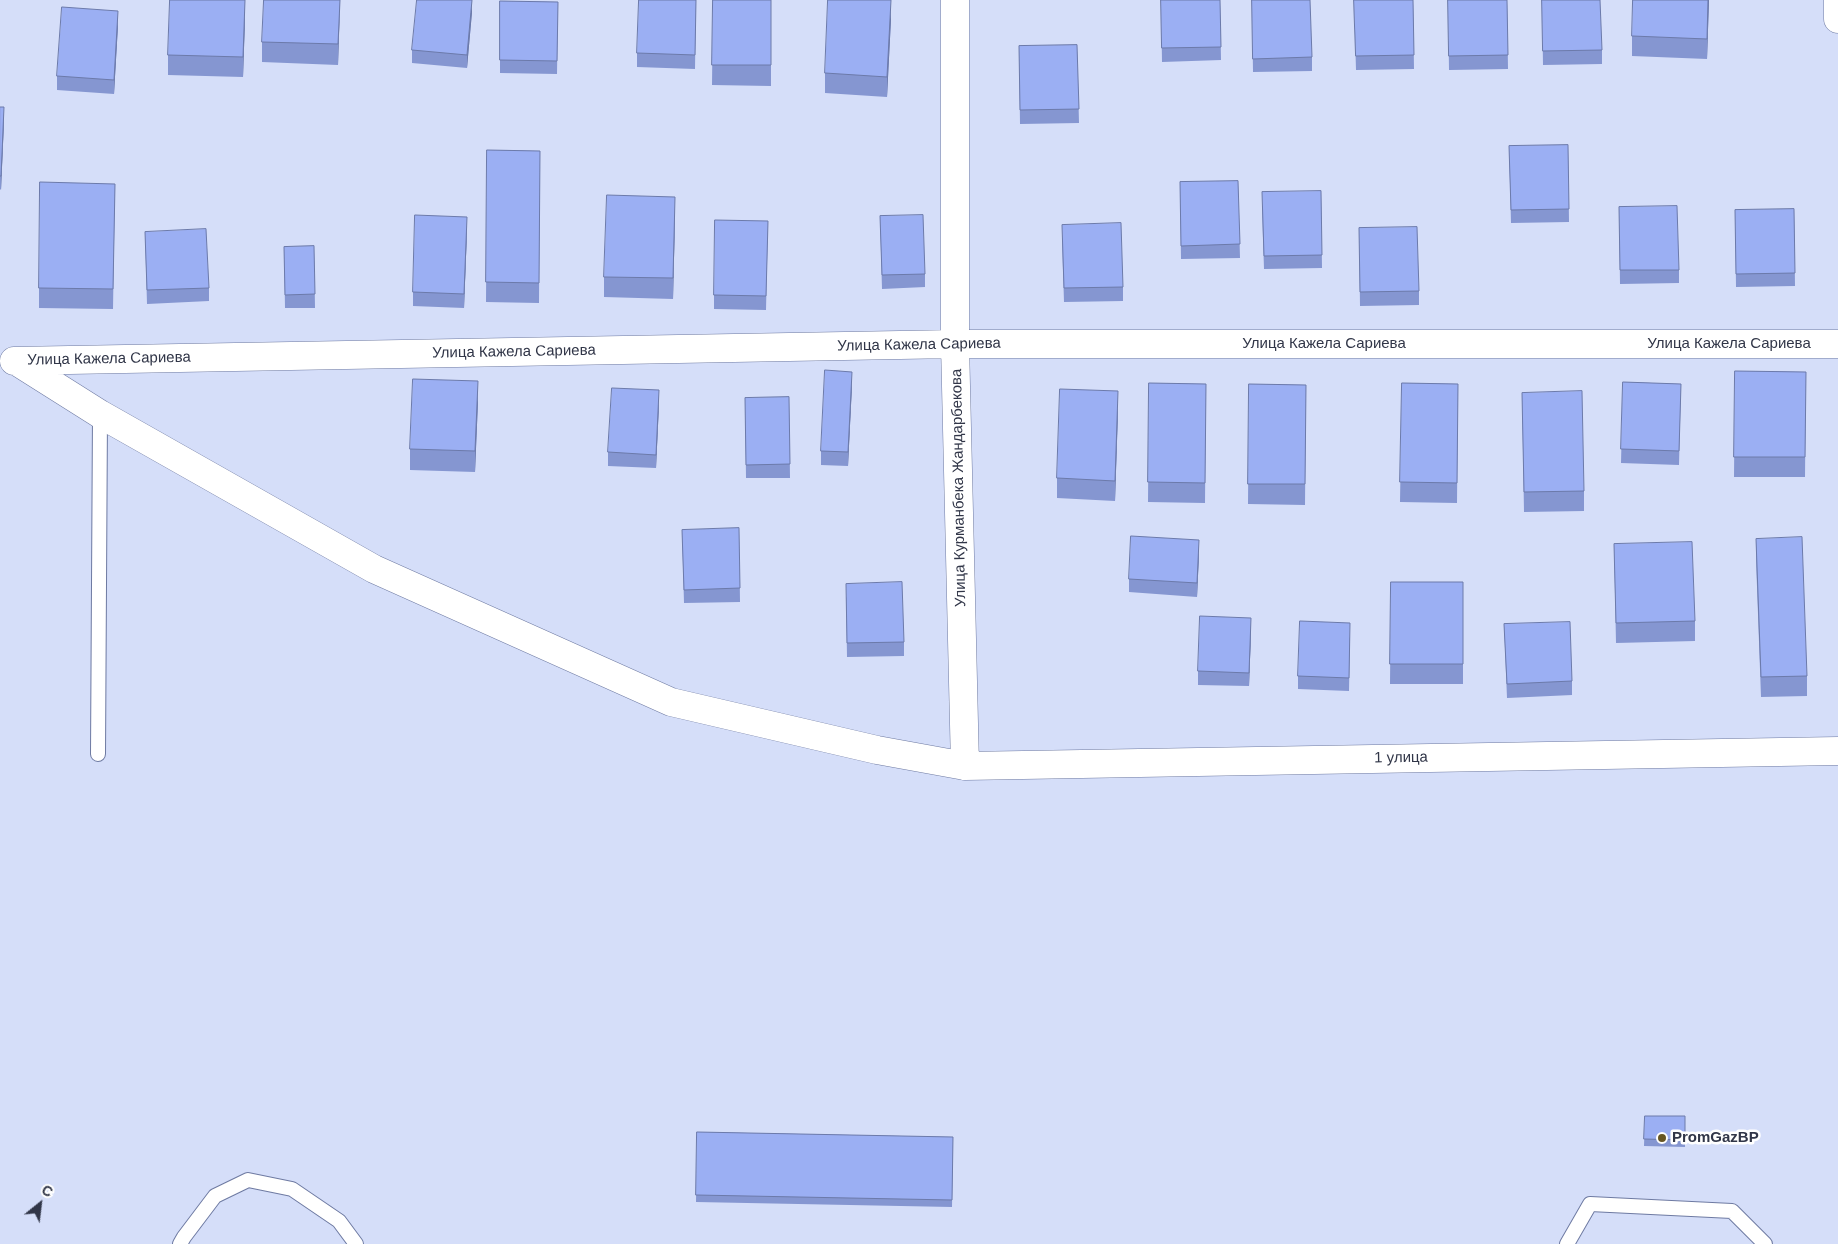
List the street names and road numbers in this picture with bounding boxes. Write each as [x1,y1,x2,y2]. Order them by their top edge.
street label: Улица Кажела Сариева [837,335,1001,355]
street label: Улица Кажела Сариева [1242,335,1406,353]
street label: Улица Кажела Сариева [1647,335,1811,353]
street label: Улица Кажела Сариева [432,342,596,362]
street label: Улица Кажела Сариева [27,349,191,369]
street label: Улица Курманбека Жандарбекова [948,369,970,607]
street label: 1 улица [1374,749,1428,767]

